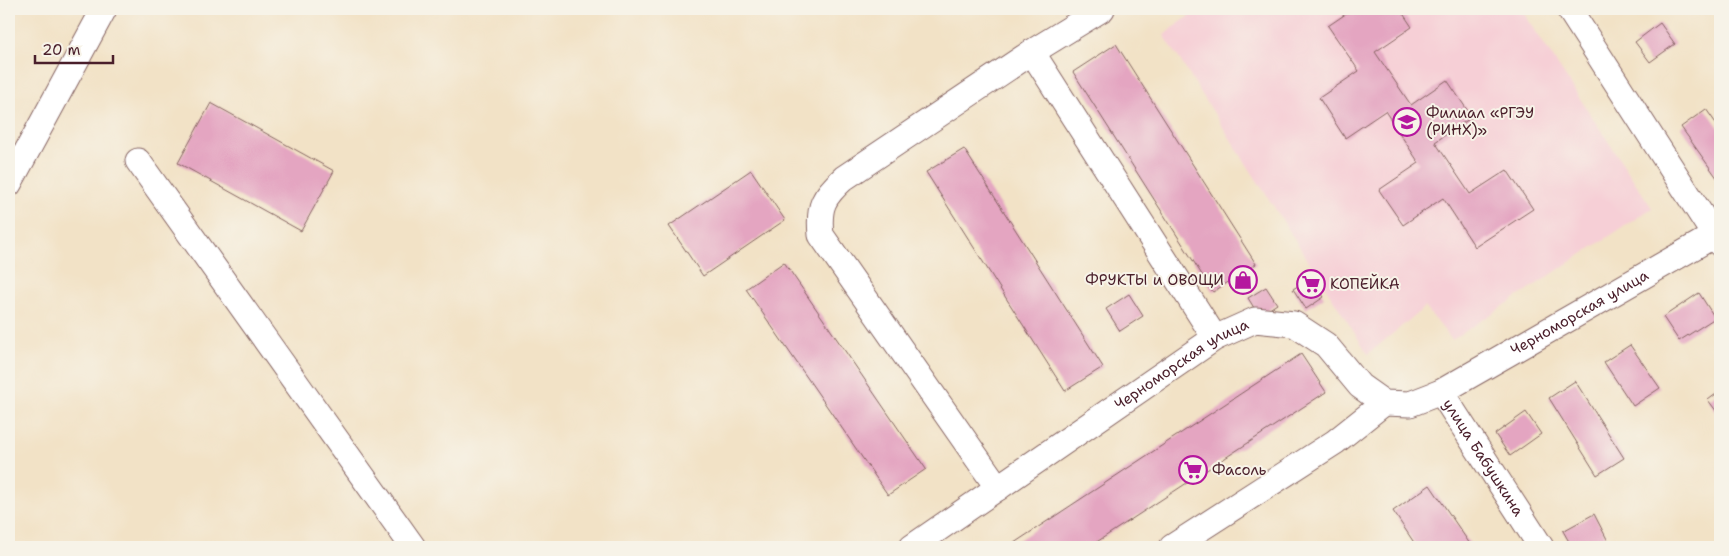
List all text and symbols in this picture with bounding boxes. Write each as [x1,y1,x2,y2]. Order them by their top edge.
scale bar [35,32,112,64]
text: 20 m [42,40,81,60]
place label: Филиал «РГЭУ (РИНХ)» [1426,103,1534,140]
school or university icon: Филиал «РГЭУ (РИНХ)» [1392,107,1422,137]
shop icon: ФРУКТЫ и ОВОЩИ [1228,265,1258,295]
street label: Черноморская улица [1507,265,1653,360]
supermarket icon: КОПЕЙКА [1296,269,1326,299]
place label: ФРУКТЫ и ОВОЩИ [1085,270,1224,290]
place label: КОПЕЙКА [1330,273,1400,294]
street label: Черноморская улица [1110,314,1252,414]
street label: улица Бабушкина [1438,395,1529,521]
supermarket icon: Фасоль [1178,455,1208,485]
place label: Фасоль [1212,460,1267,480]

